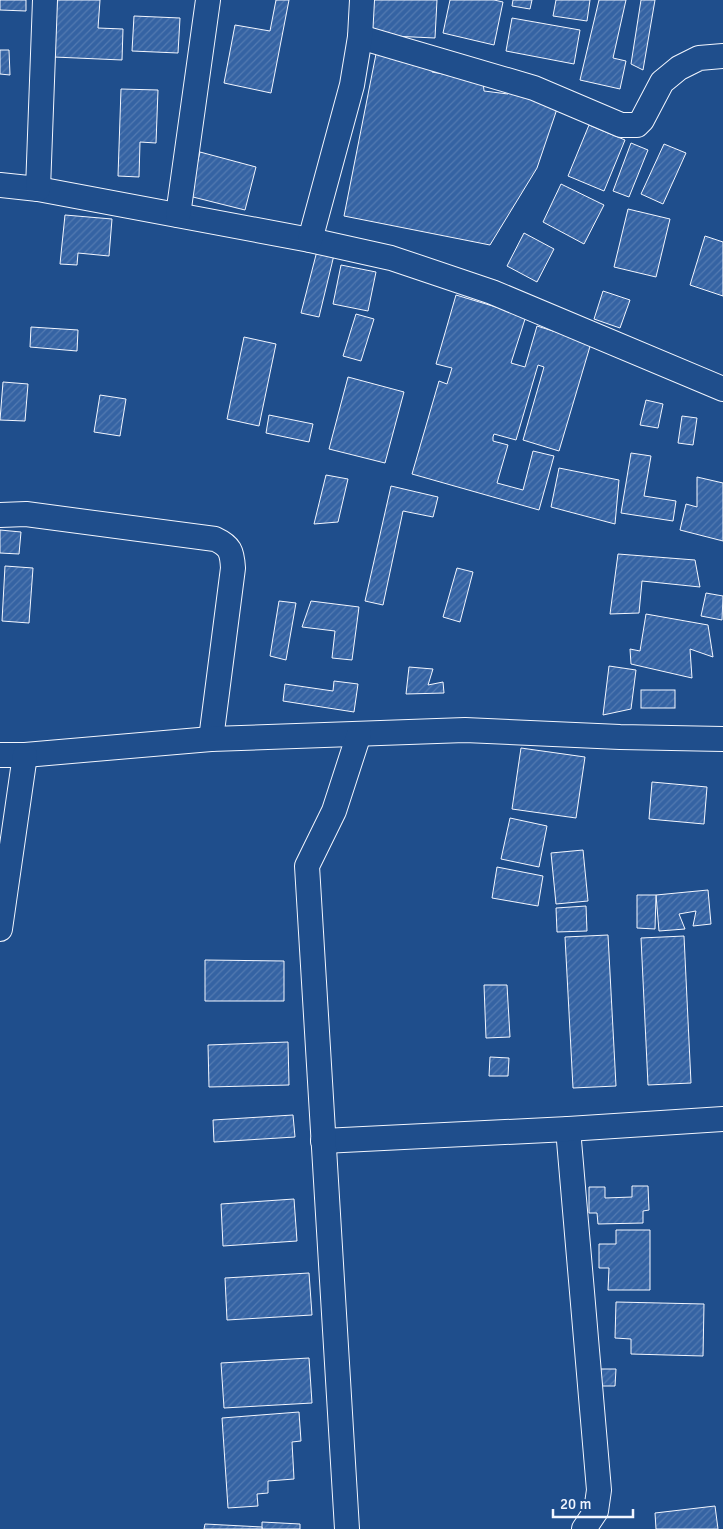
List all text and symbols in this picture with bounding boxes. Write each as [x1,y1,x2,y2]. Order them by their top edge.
scale bar [553,1486,633,1518]
text: 20 m [560,1495,591,1513]

